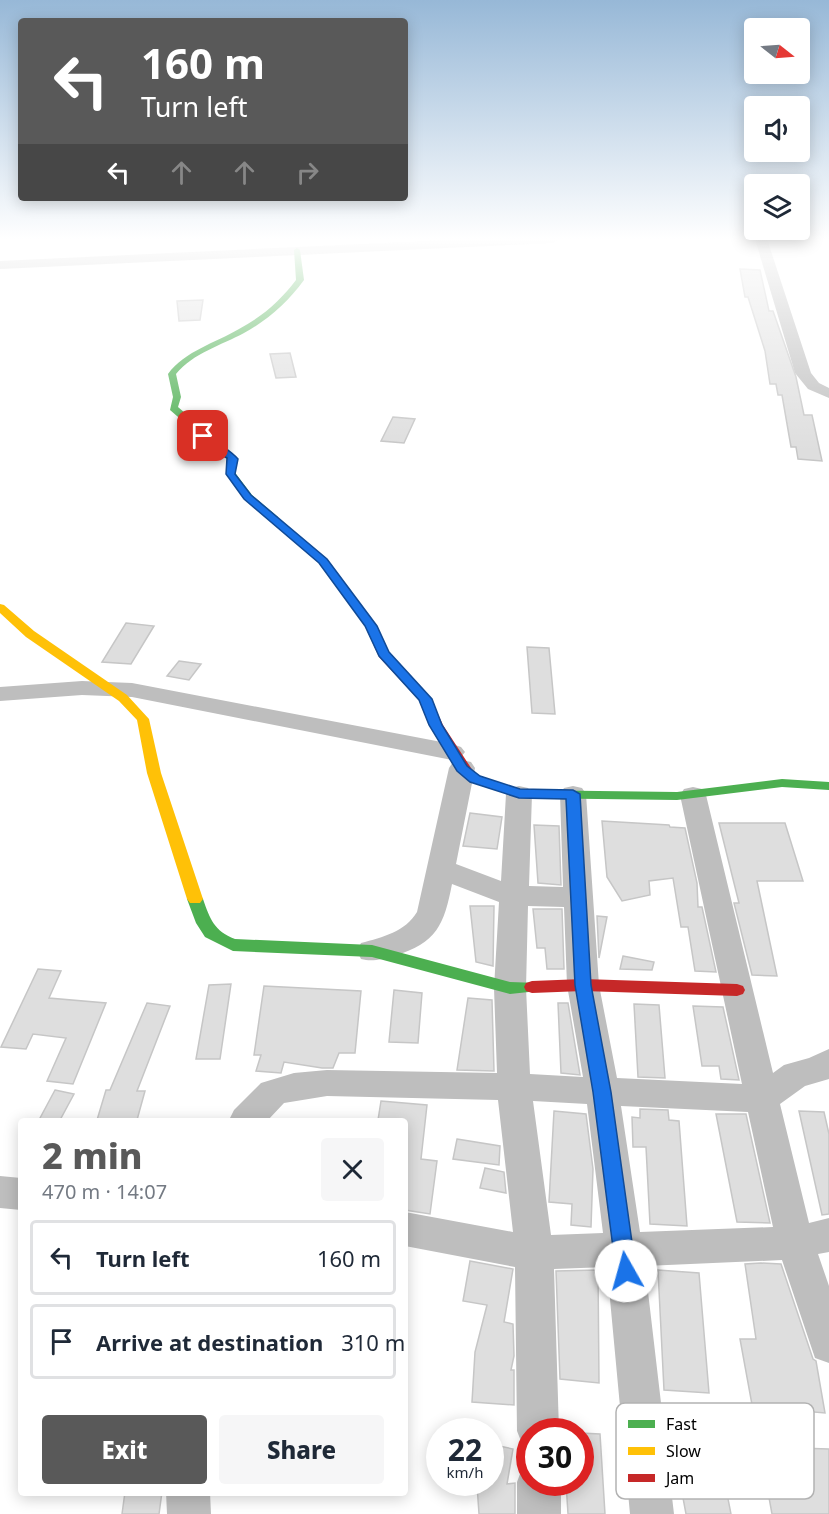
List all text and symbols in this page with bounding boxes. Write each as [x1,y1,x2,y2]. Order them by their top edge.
north arrow [744,18,810,84]
map controls [744,18,810,240]
text: 160 m [141,34,265,91]
icon: left [42,42,120,120]
text: Turn left [141,88,247,125]
button: sound [744,96,810,162]
icon: left [102,156,135,189]
icon: ahead [165,156,198,189]
icon: ahead [228,156,261,189]
icon: right [291,156,324,189]
button: layers [744,174,810,240]
pin [177,410,228,461]
icon: arrive [186,419,219,452]
text: 2 min [42,1131,143,1180]
button: close [321,1138,384,1201]
text: 470 m · 14:07 [42,1178,167,1205]
position arrow [594,1239,658,1303]
icon: left [45,1241,78,1274]
text: Turn left [96,1243,190,1273]
text: 160 m [317,1243,381,1273]
icon: arrive [45,1325,78,1358]
text: Arrive at destination [96,1327,323,1357]
text: 310 m [341,1327,405,1357]
legend [616,1403,814,1499]
text: Fast [666,1413,697,1435]
button: Exit [42,1415,207,1484]
button: Share [219,1415,384,1484]
speed limit sign: 30 [516,1418,594,1496]
text: 22 [448,1429,482,1470]
text: Slow [666,1440,701,1462]
text: km/h [447,1462,483,1482]
text: Jam [664,1467,694,1489]

